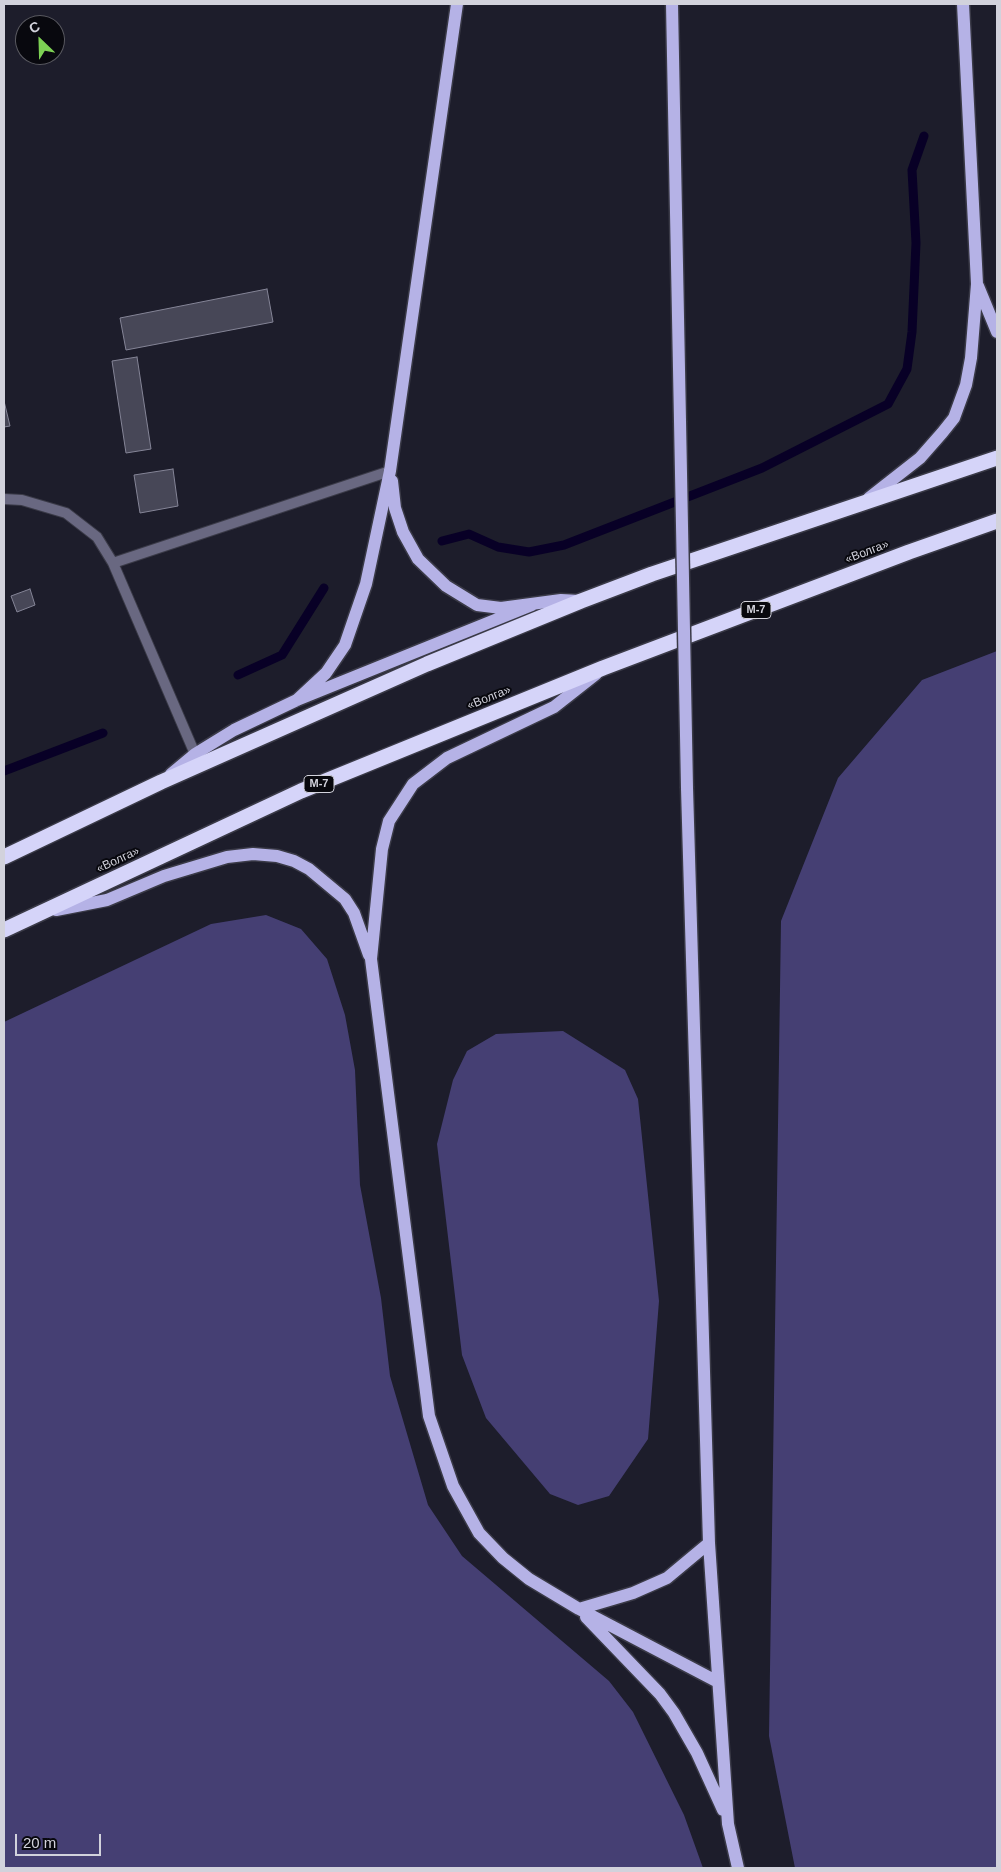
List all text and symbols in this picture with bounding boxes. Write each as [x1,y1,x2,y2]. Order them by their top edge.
north arrow [15,15,65,65]
text: С [26,18,42,37]
street label: «Волга» [843,537,891,567]
road number: М-7 [741,602,771,618]
street label: «Волга» [465,683,513,713]
road number: М-7 [304,776,334,792]
street label: «Волга» [94,844,142,876]
scale bar [18,1824,104,1856]
text: 20 m [23,1834,56,1851]

